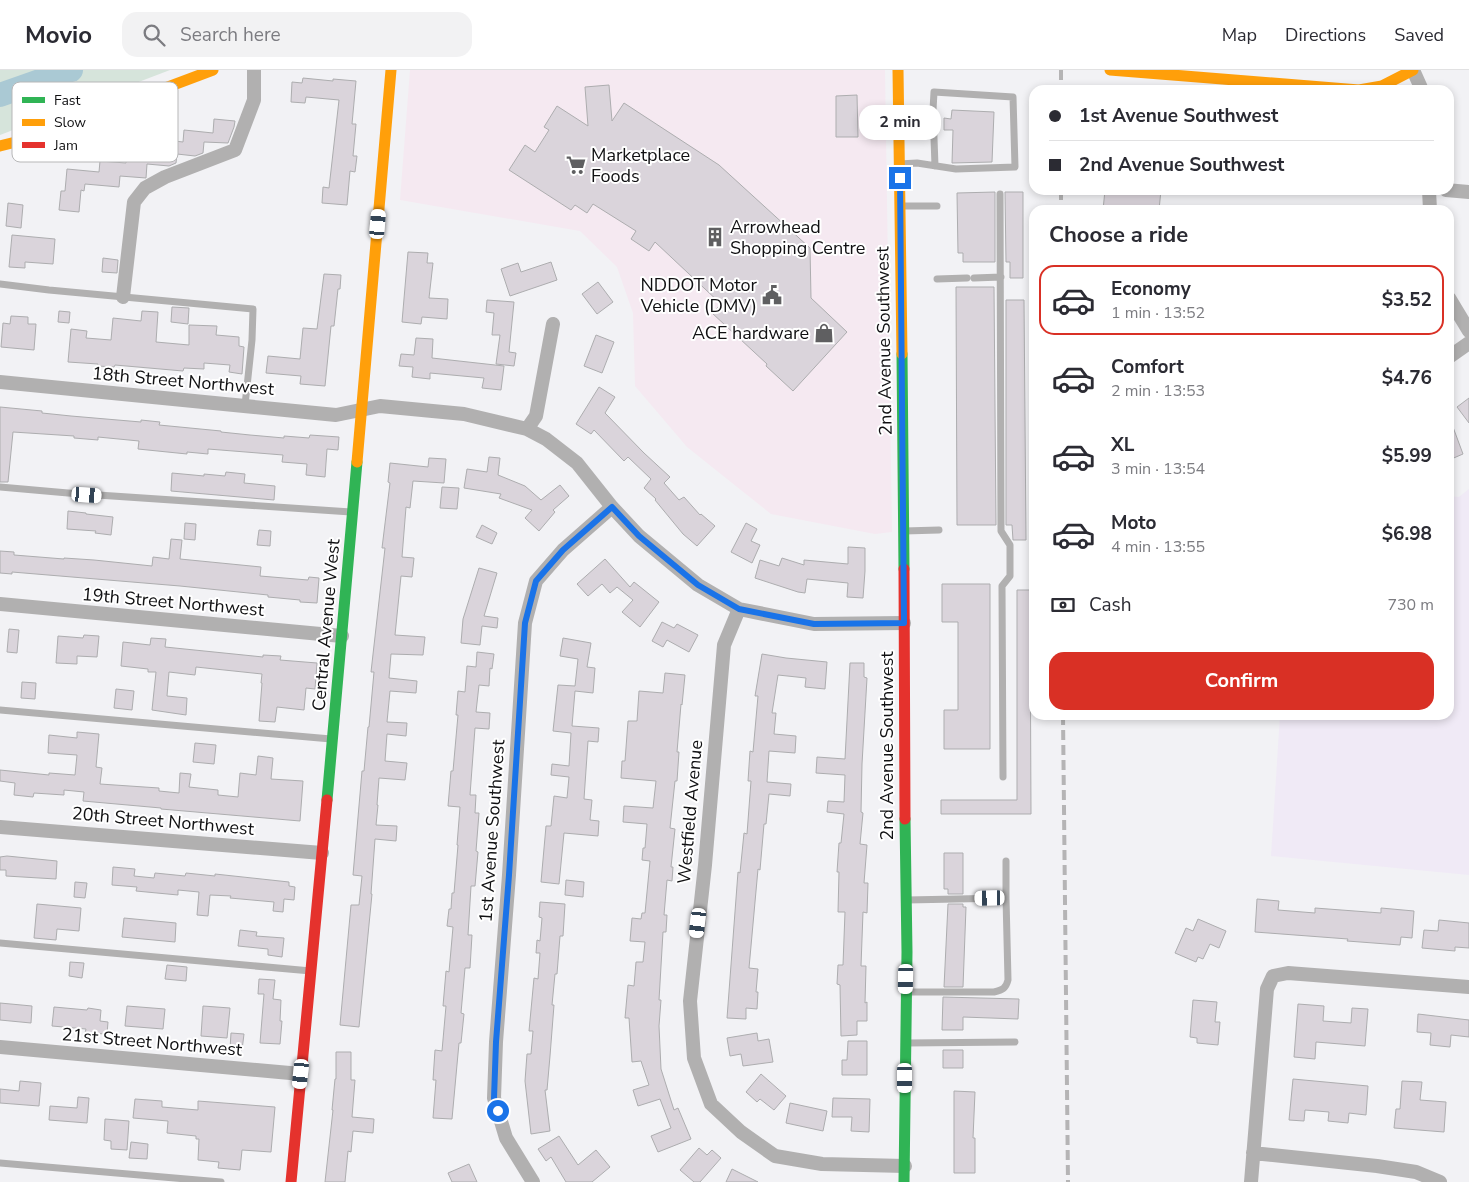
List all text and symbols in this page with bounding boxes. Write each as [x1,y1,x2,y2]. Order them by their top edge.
search box [122,12,472,57]
text: Movio [25,19,92,51]
icon: search [140,21,168,49]
text: Search here [180,22,281,48]
text: Map [1222,23,1257,47]
text: Directions [1285,23,1366,47]
text: Saved [1394,23,1444,47]
legend [12,82,178,162]
text: Fast [54,91,80,110]
text: 1st Avenue Southwest [1079,103,1278,129]
callout: 2 min [859,106,941,140]
text: 2 min [879,111,921,133]
text: Slow [54,113,86,132]
text: Jam [53,136,78,155]
place label: Marketplace Foods [591,143,690,188]
text: 2nd Avenue Southwest [1079,152,1284,178]
supermarket icon: Marketplace Foods [565,154,587,176]
route end [889,167,911,189]
car [369,208,386,240]
place label: Arrowhead Shopping Centre [730,215,865,260]
text: Choose a ride [1049,220,1188,250]
building icon: Arrowhead Shopping Centre [704,226,726,248]
street label: 2nd Avenue Southwest [870,246,898,436]
place label: NDDOT Motor Vehicle (DMV) [640,273,758,318]
text: Economy [1111,276,1191,302]
icon: car [1051,278,1096,323]
public building icon: NDDOT Motor Vehicle (DMV) [761,284,783,306]
text: $3.52 [1382,287,1432,313]
text: 1 min · 13:52 [1111,302,1205,324]
place label: ACE hardware [692,321,809,345]
shop icon: ACE hardware [813,322,835,344]
text: Comfort [1111,354,1184,380]
icon: car [1051,356,1096,401]
street label: 18th Street Northwest [91,361,276,401]
text: $4.76 [1382,365,1432,391]
text: 2 min · 13:53 [1111,380,1205,402]
text: XL [1111,432,1134,458]
icon: car [1051,434,1096,479]
text: $5.99 [1382,443,1432,469]
text: 3 min · 13:54 [1111,458,1205,480]
car [71,486,102,504]
text: Moto [1111,510,1157,536]
icon: car [1051,512,1096,557]
text: $6.98 [1382,521,1432,547]
text: 4 min · 13:55 [1111,536,1205,558]
street label: Central Avenue West [307,537,346,712]
street label: 19th Street Northwest [81,582,266,622]
icon: cash [1049,591,1077,619]
text: Cash [1089,592,1131,618]
text: 730 m [1387,594,1434,616]
street label: 2nd Avenue Southwest [875,651,899,841]
button: Confirm [1049,652,1434,710]
street label: 1st Avenue Southwest [474,738,510,923]
street label: Westfield Avenue [672,739,708,885]
street label: 20th Street Northwest [71,801,256,841]
car [974,890,1005,906]
car [688,907,707,939]
car [898,964,913,994]
street label: 21st Street Northwest [61,1022,244,1062]
car [291,1058,310,1090]
car [897,1063,912,1093]
route start [487,1100,509,1122]

